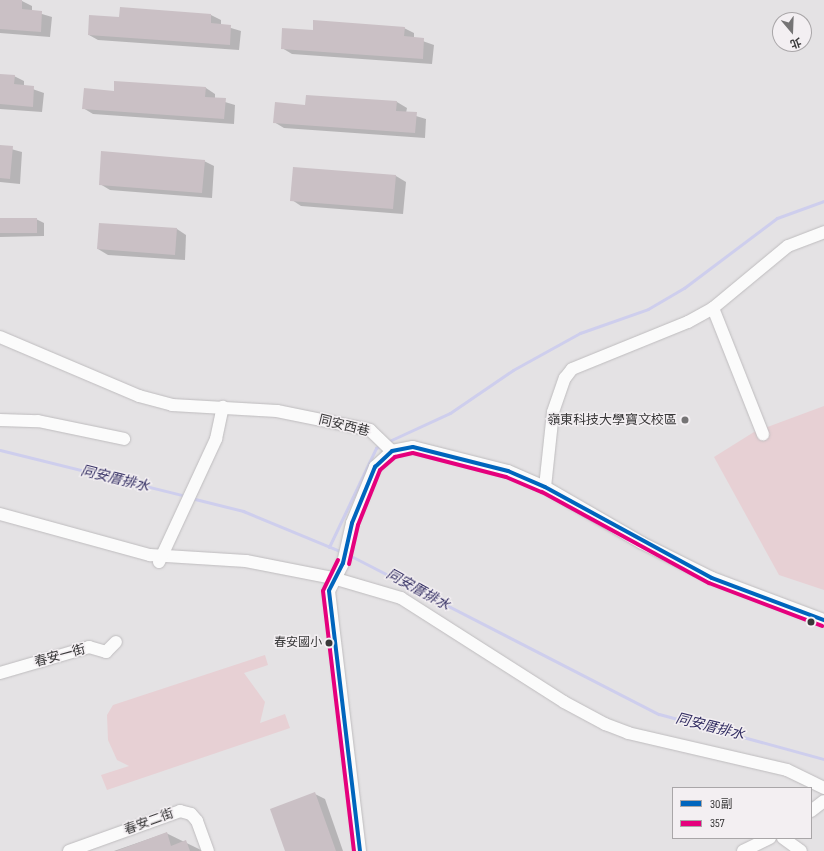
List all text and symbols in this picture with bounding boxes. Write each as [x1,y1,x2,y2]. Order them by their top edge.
north arrow [772,12,812,52]
text: 北 [788,35,803,51]
street label: 同安西巷 [317,412,371,440]
place label: 嶺東科技大學寶文校區 [547,412,677,428]
marker: 嶺東科技大學寶文校區 [680,415,690,425]
water label: 同安厝排水 [79,462,151,496]
water label: 同安厝排水 [383,566,453,614]
unlabelled marker [806,617,816,627]
place label: 春安國小 [274,636,322,650]
marker: 春安國小 [324,638,334,648]
street label: 春安一街 [33,642,87,670]
water label: 同安厝排水 [674,710,746,744]
legend [672,787,812,839]
text: 30副 [710,797,732,812]
street label: 春安二街 [122,806,176,838]
text: 357 [710,816,725,831]

